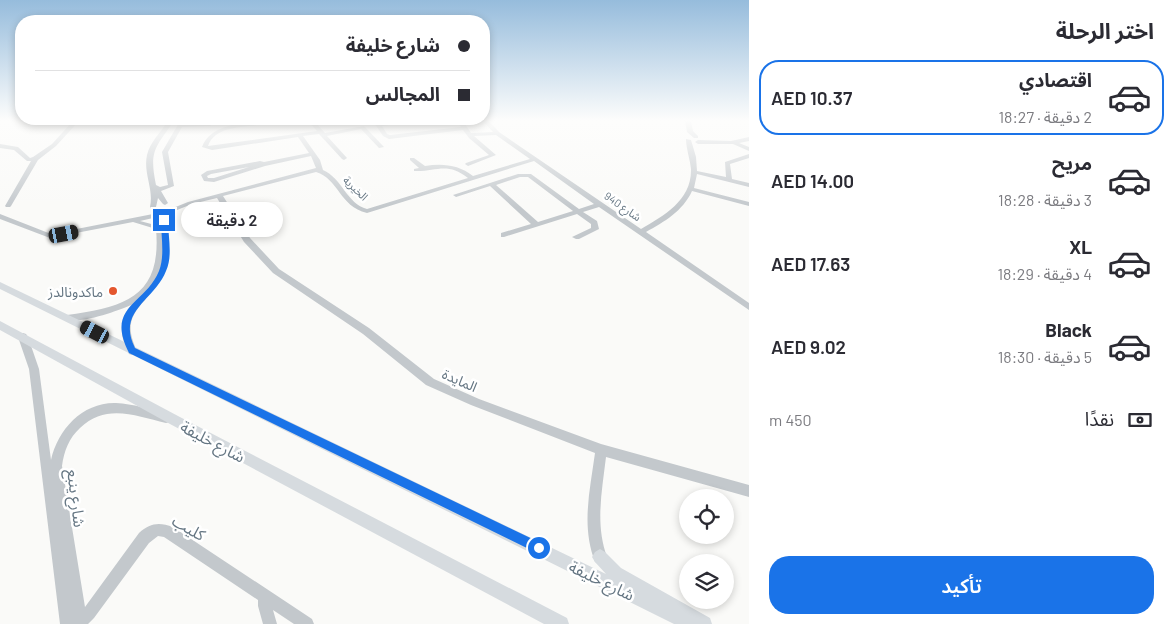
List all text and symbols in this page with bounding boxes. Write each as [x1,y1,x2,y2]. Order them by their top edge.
text: اختر الرحلة [1056,17,1154,43]
text: شارع خليفة [346,33,440,56]
text: اقتصادي [1019,68,1092,91]
icon: car [1107,75,1152,120]
text: المجالس [366,82,440,105]
text: AED 10.37 [771,86,852,109]
text: 2 دقيقة · 18:27 [998,107,1092,126]
text: مريح [1052,151,1092,174]
icon: car [1107,158,1152,203]
text: AED 14.00 [771,169,854,192]
street label: الخيرية [340,173,371,204]
street label: شارع 940 [601,189,644,225]
text: 3 دقيقة · 18:28 [998,190,1092,209]
callout: 2 دقيقة [182,202,284,238]
route end [153,209,175,231]
text: 2 دقيقة [207,210,257,229]
car [47,224,80,244]
text: XL [1069,235,1092,258]
icon: car [1107,241,1152,286]
text: AED 17.63 [771,252,850,275]
text: 4 دقيقة · 18:29 [997,264,1092,283]
place label: ماكدونالدز [47,283,103,301]
marker: ماكدونالدز [107,285,119,297]
text: Black [1045,318,1092,341]
car [78,319,111,345]
icon: car [1107,324,1152,369]
text: AED 9.02 [771,335,846,358]
text: 5 دقيقة · 18:30 [998,347,1092,366]
street label: المايدة [440,365,480,395]
icon: cash [1126,406,1154,434]
text: نقدًا [1085,407,1114,430]
text: 450 m [769,410,812,429]
street label: شارع خليفة [176,416,248,469]
street label: شارع ينبع [60,468,90,529]
map controls [679,489,734,609]
button: locate [679,489,734,544]
street label: كليب [169,510,209,544]
route start [528,537,550,559]
button: layers [679,554,734,609]
street label: شارع خليفة [564,556,638,608]
button: تأكيد [769,556,1154,614]

